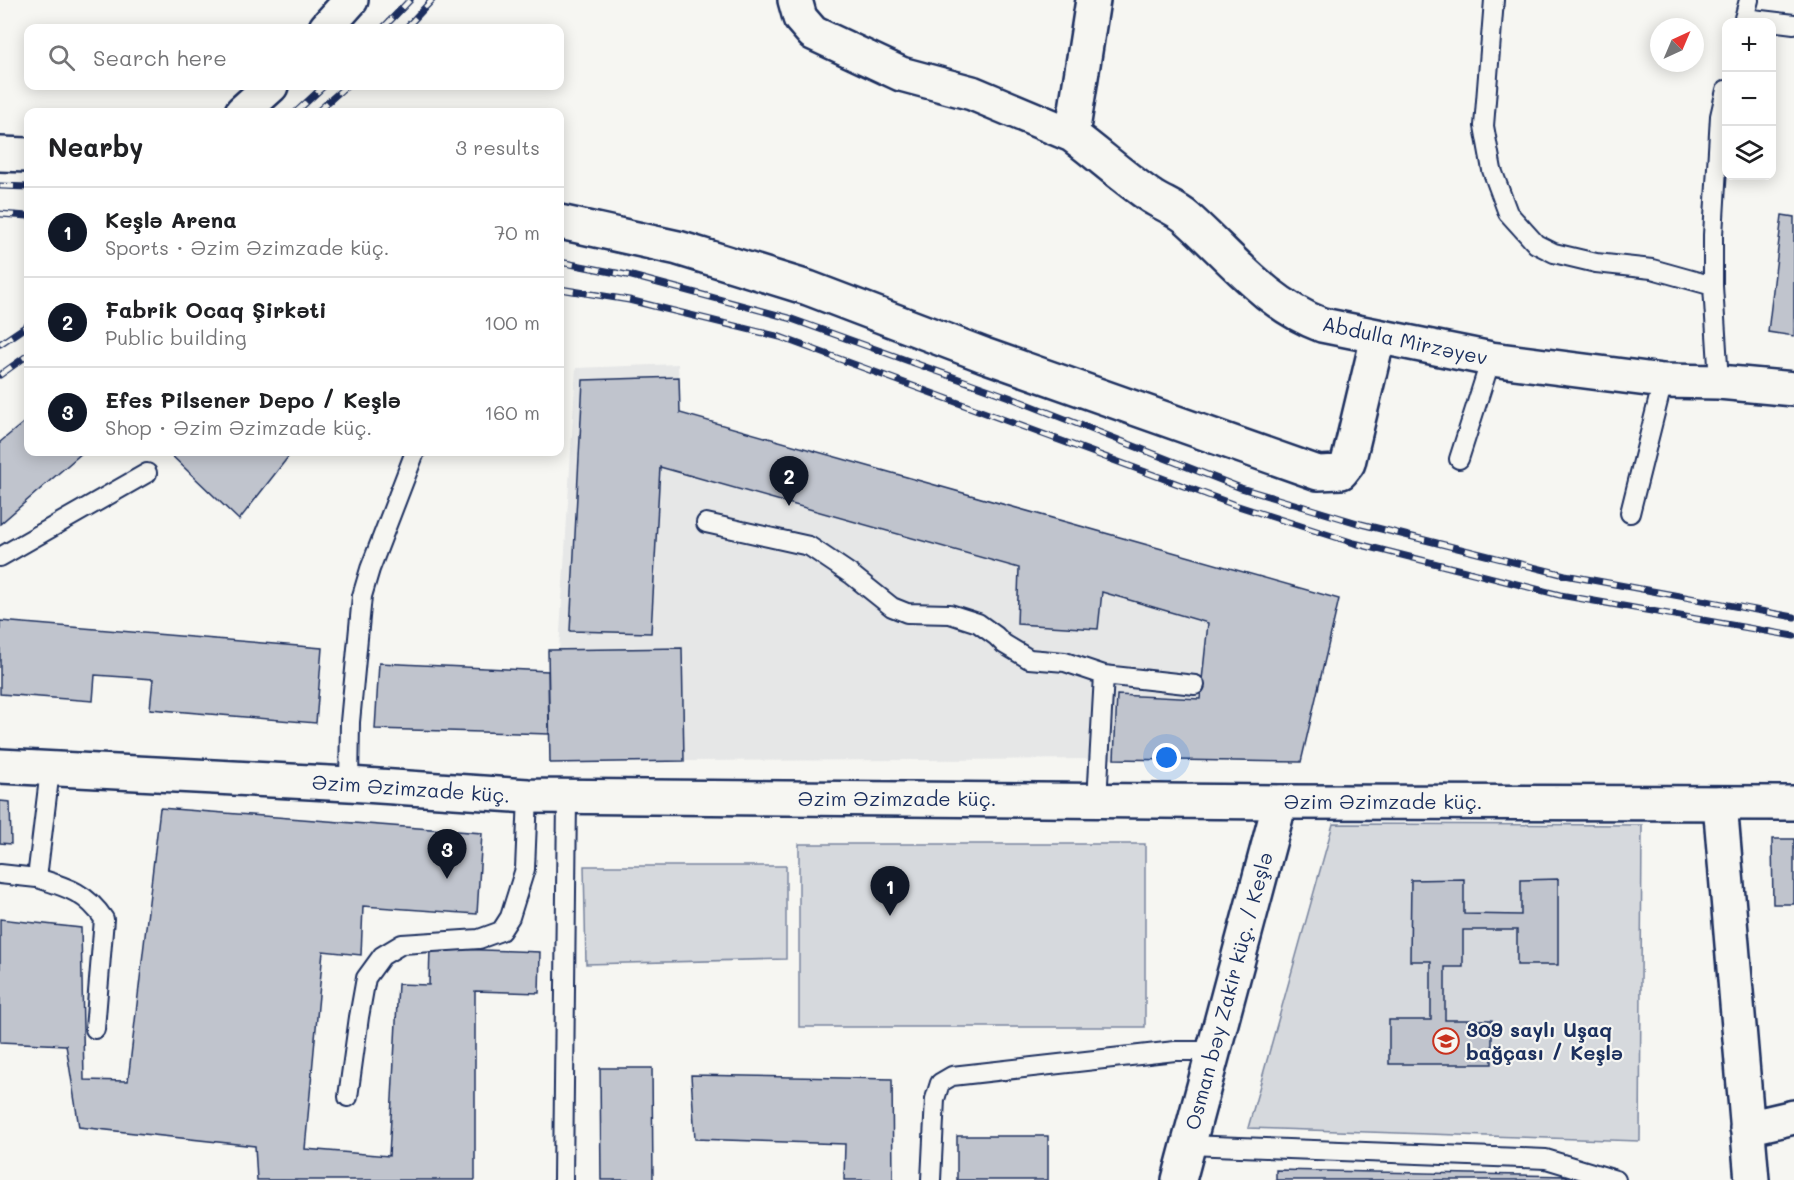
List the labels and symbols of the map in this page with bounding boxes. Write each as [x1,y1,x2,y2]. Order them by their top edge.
north arrow [1650,18,1704,72]
street label: Abdulla Mirzəyev [1320,310,1490,370]
pin: 2 [770,456,808,506]
your location [1152,743,1181,772]
street label: Əzim Əzimzade küç. [311,768,511,808]
street label: Əzim Əzimzade küç. [798,785,996,811]
street label: Əzim Əzimzade küç. [1284,788,1482,814]
pin: 3 [428,830,466,879]
street label: Osman bəy Zakir küç. / Keşlə [1178,849,1278,1133]
pin: 1 [870,866,910,916]
place label: 309 saylı Uşaq bağçası / Keşlə [1466,1016,1623,1066]
school or university icon: 309 saylı Uşaq bağçası / Keşlə [1431,1026,1461,1056]

